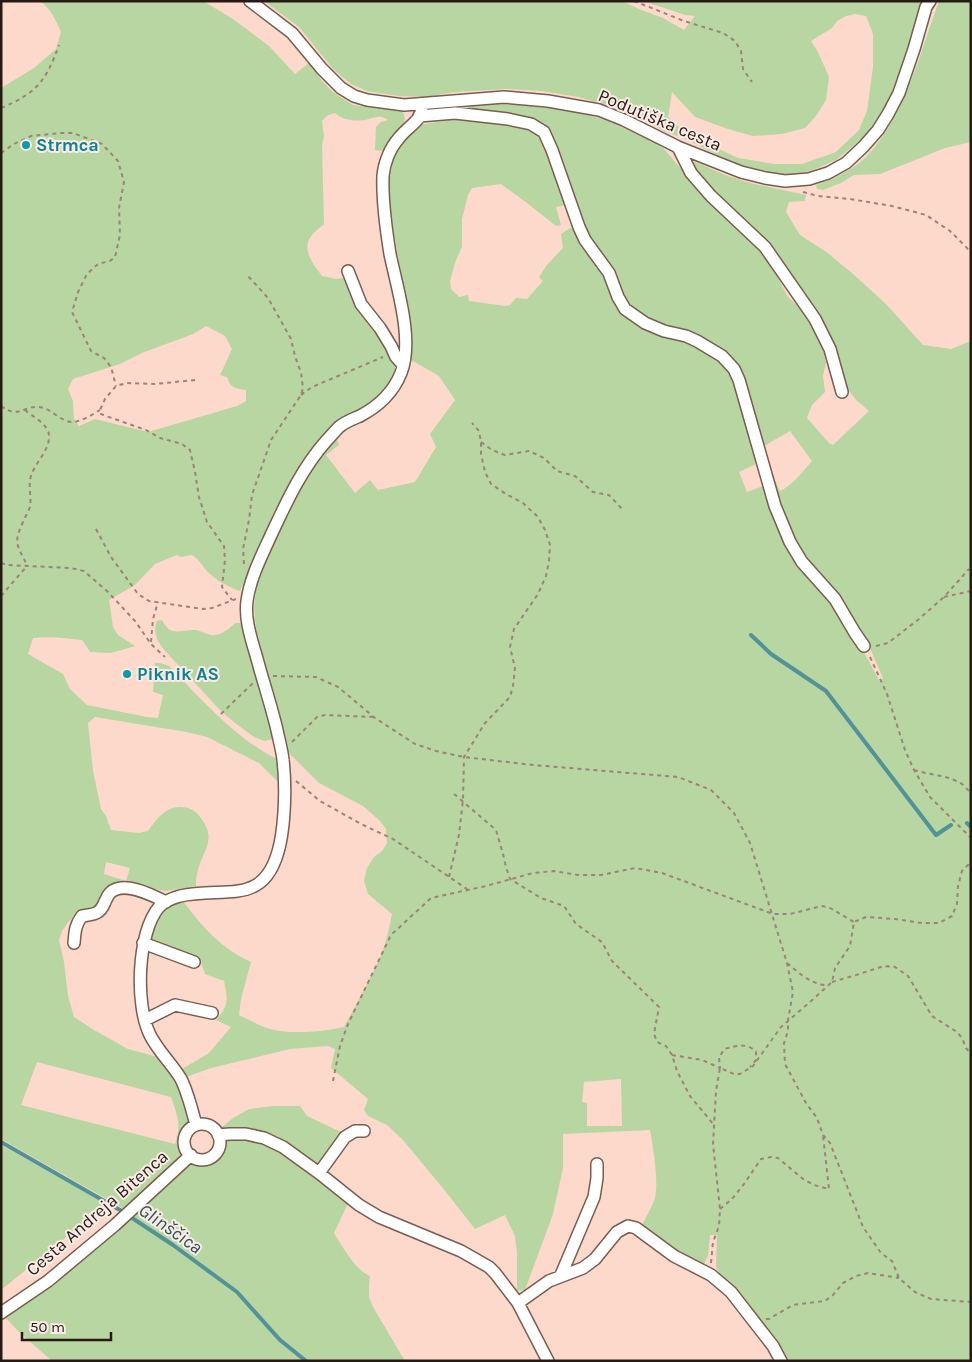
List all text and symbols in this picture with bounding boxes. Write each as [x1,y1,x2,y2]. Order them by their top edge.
street label: Podutiška cesta [595,84,725,156]
place label: Strmca [36,134,99,156]
marker: Strmca [20,139,32,151]
place label: Piknik AS [137,663,219,685]
marker: Piknik AS [121,668,133,680]
street label: Cesta Andreja Bitenca [22,1145,172,1281]
water label: Glinščica [134,1199,206,1259]
scale bar [22,1310,111,1342]
text: 50 m [30,1318,65,1336]

